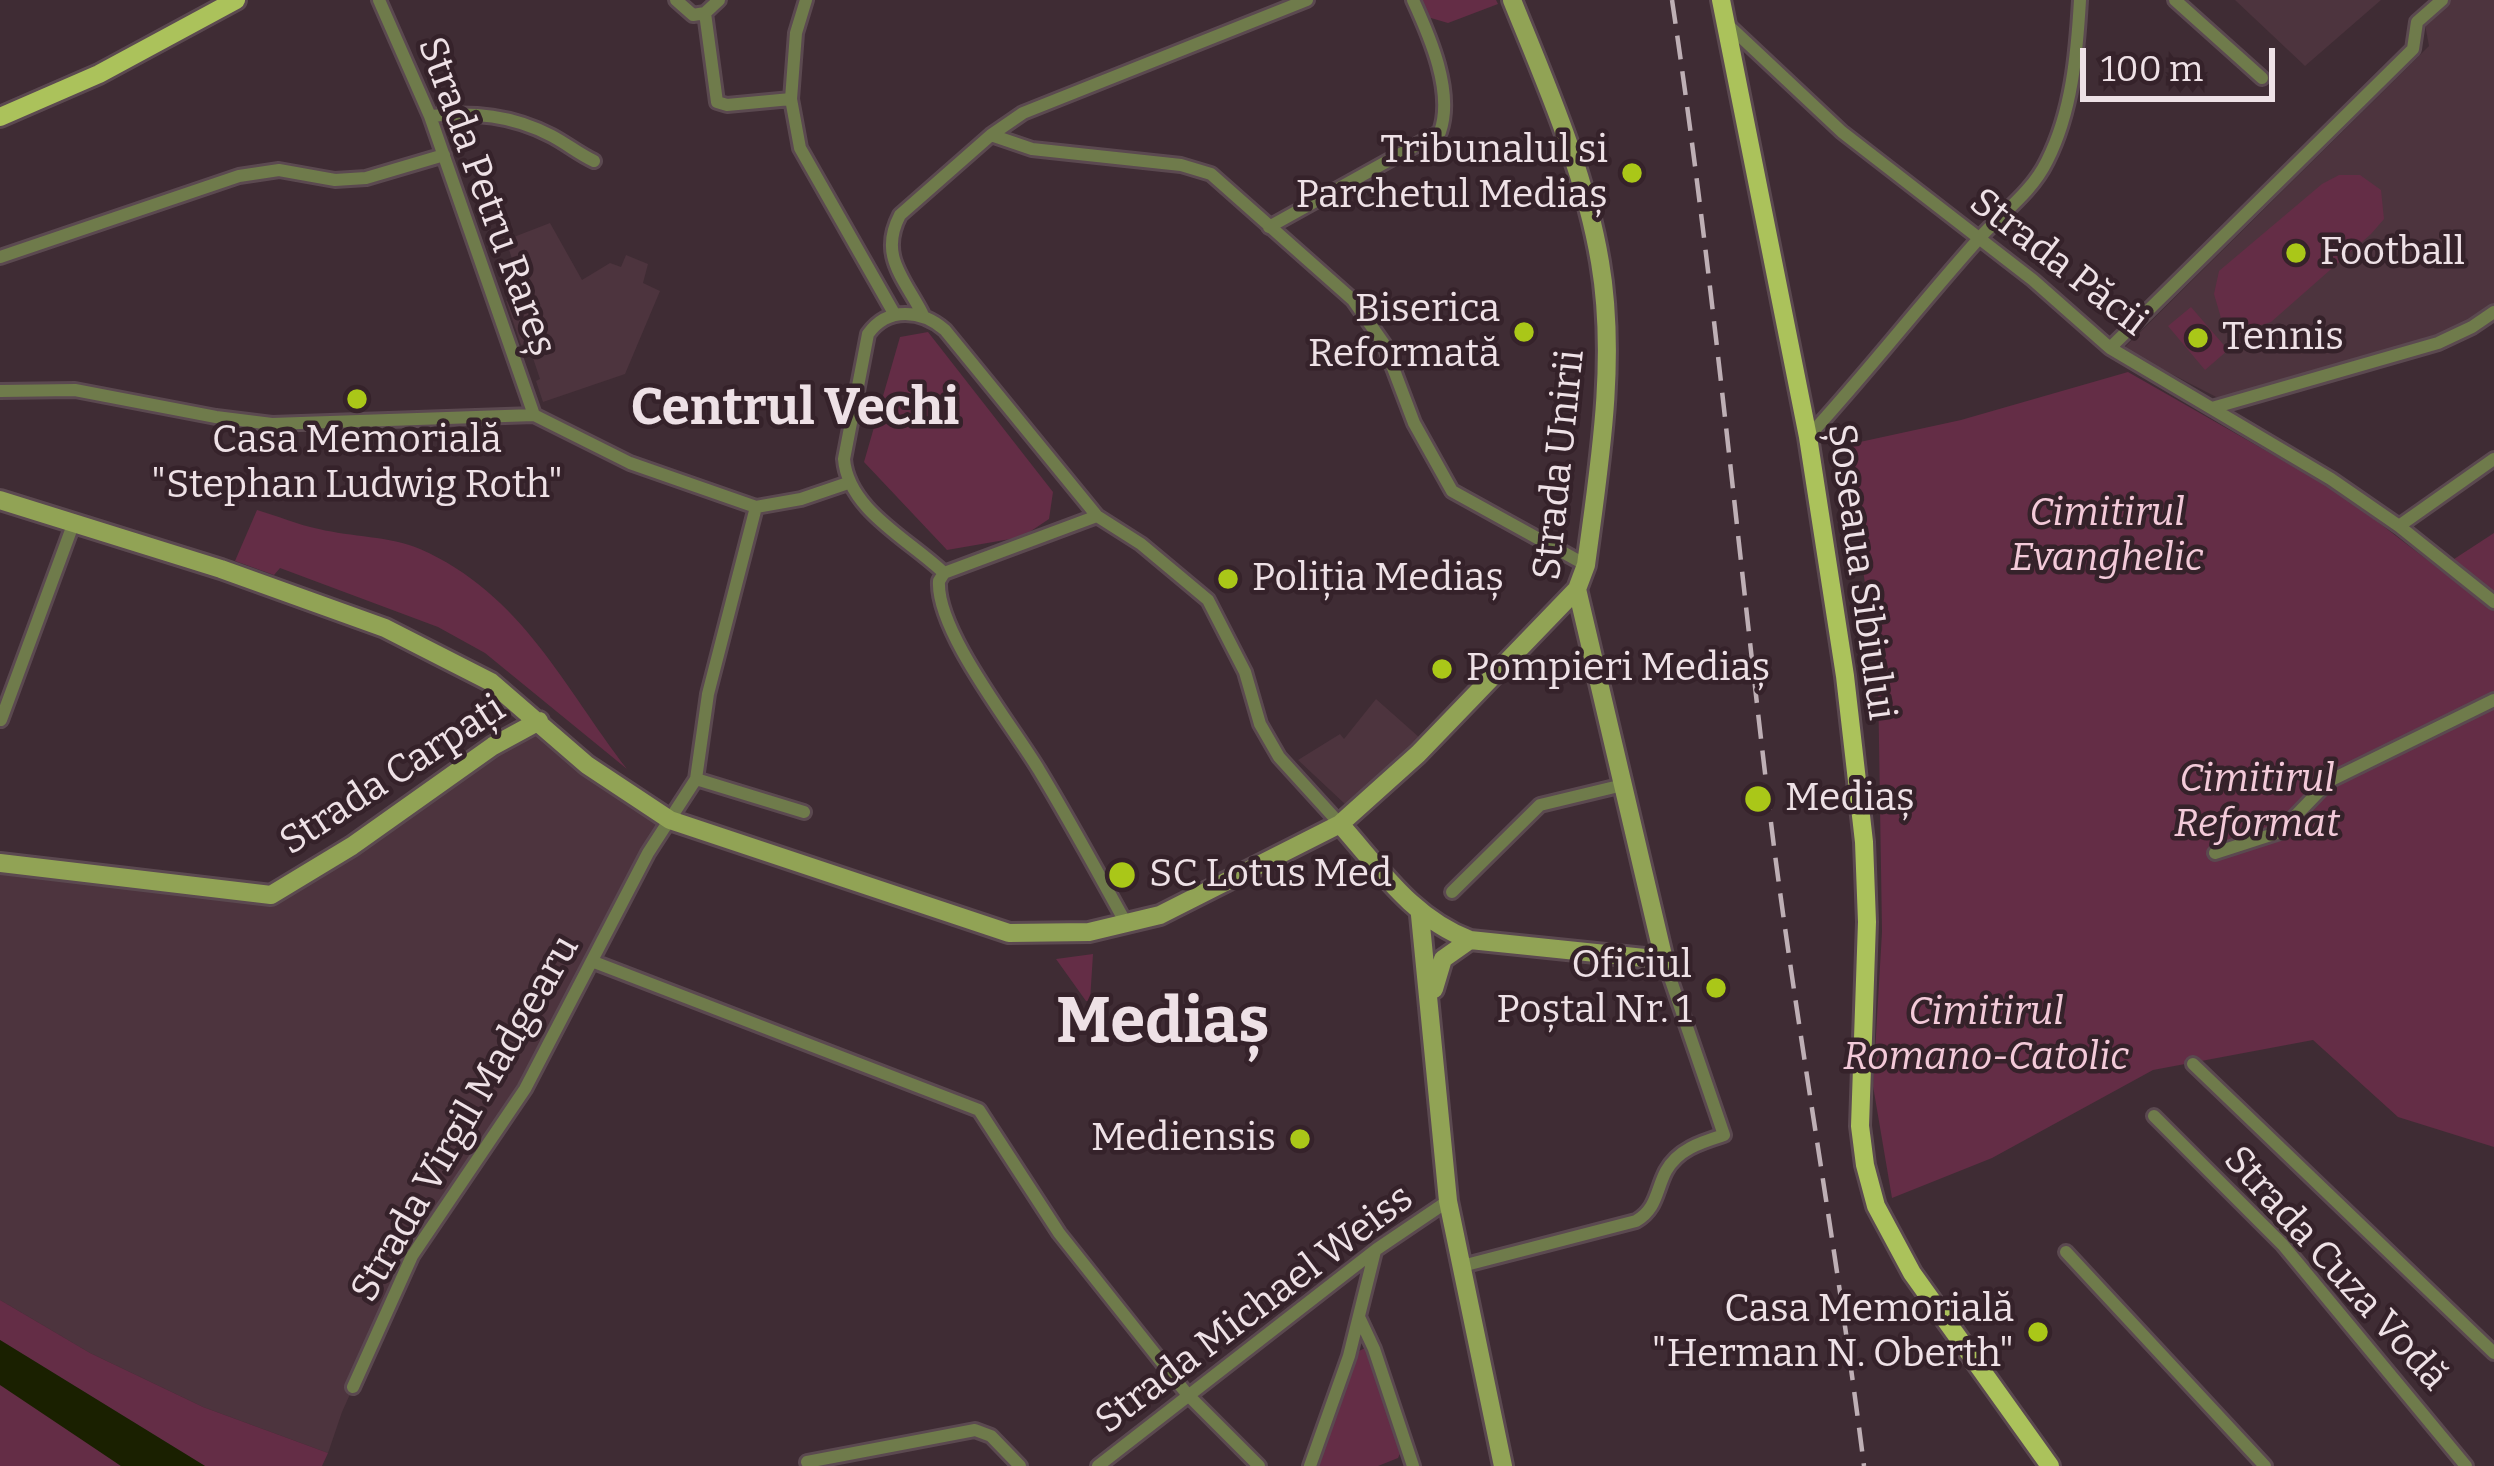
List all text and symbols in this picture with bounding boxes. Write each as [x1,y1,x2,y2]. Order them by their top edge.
scale bar [2086,24,2281,98]
street label: Strada Petru Rareș [407,31,565,363]
text: 100 m [2101,47,2203,91]
place label: Tribunalul si Parchetul Mediaș [1296,128,1608,219]
marker: Tribunalul si Parchetul Mediaș [1619,160,1645,186]
street label: Strada Păcii [1960,179,2156,347]
place label: Football [2320,230,2465,276]
marker: Football [2283,240,2309,266]
place label: Biserica Reformată [1308,287,1500,378]
place label: Tennis [2222,315,2344,361]
marker: Biserica Reformată [1511,319,1537,345]
marker: Tennis [2185,325,2211,351]
street label: Strada Unirii [1525,347,1595,583]
district label: Centrul Vechi [631,379,959,441]
marker: Casa Memorială "Stephan Ludwig Roth" [344,386,370,412]
place label: Casa Memorială "Stephan Ludwig Roth" [151,418,563,509]
street label: Șoseaua Sibiului [1816,421,1904,723]
park label: Cimitirul Evanghelic [2010,491,2204,582]
place label: Poliția Mediaș [1252,556,1504,602]
marker: Poliția Mediaș [1215,566,1241,592]
place label: Pompieri Mediaș [1466,646,1771,692]
marker: Pompieri Mediaș [1429,656,1455,682]
street label: Strada Carpați [272,686,514,866]
park label: Cimitirul Reformat [2174,757,2340,848]
place label: Mediaș [1785,776,1915,822]
marker: Mediaș [1742,783,1774,815]
place label: SC Lotus Med [1149,852,1392,898]
marker: SC Lotus Med [1106,859,1138,891]
street label: Strada Virgil Madgearu [342,928,590,1310]
place label: Oficiul Poștal Nr. 1 [1496,943,1692,1034]
marker: Oficiul Poștal Nr. 1 [1703,975,1729,1001]
district label: Mediaș [1056,986,1270,1062]
park label: Cimitirul Romano-Catolic [1843,990,2129,1081]
place label: Mediensis [1091,1116,1276,1162]
marker: Mediensis [1287,1126,1313,1152]
street label: Strada Cuza Vodă [2213,1137,2457,1401]
street label: Strada Michael Weiss [1087,1175,1423,1445]
place label: Casa Memorială "Herman N. Oberth" [1652,1287,2014,1378]
marker: Casa Memorială "Herman N. Oberth" [2025,1319,2051,1345]

